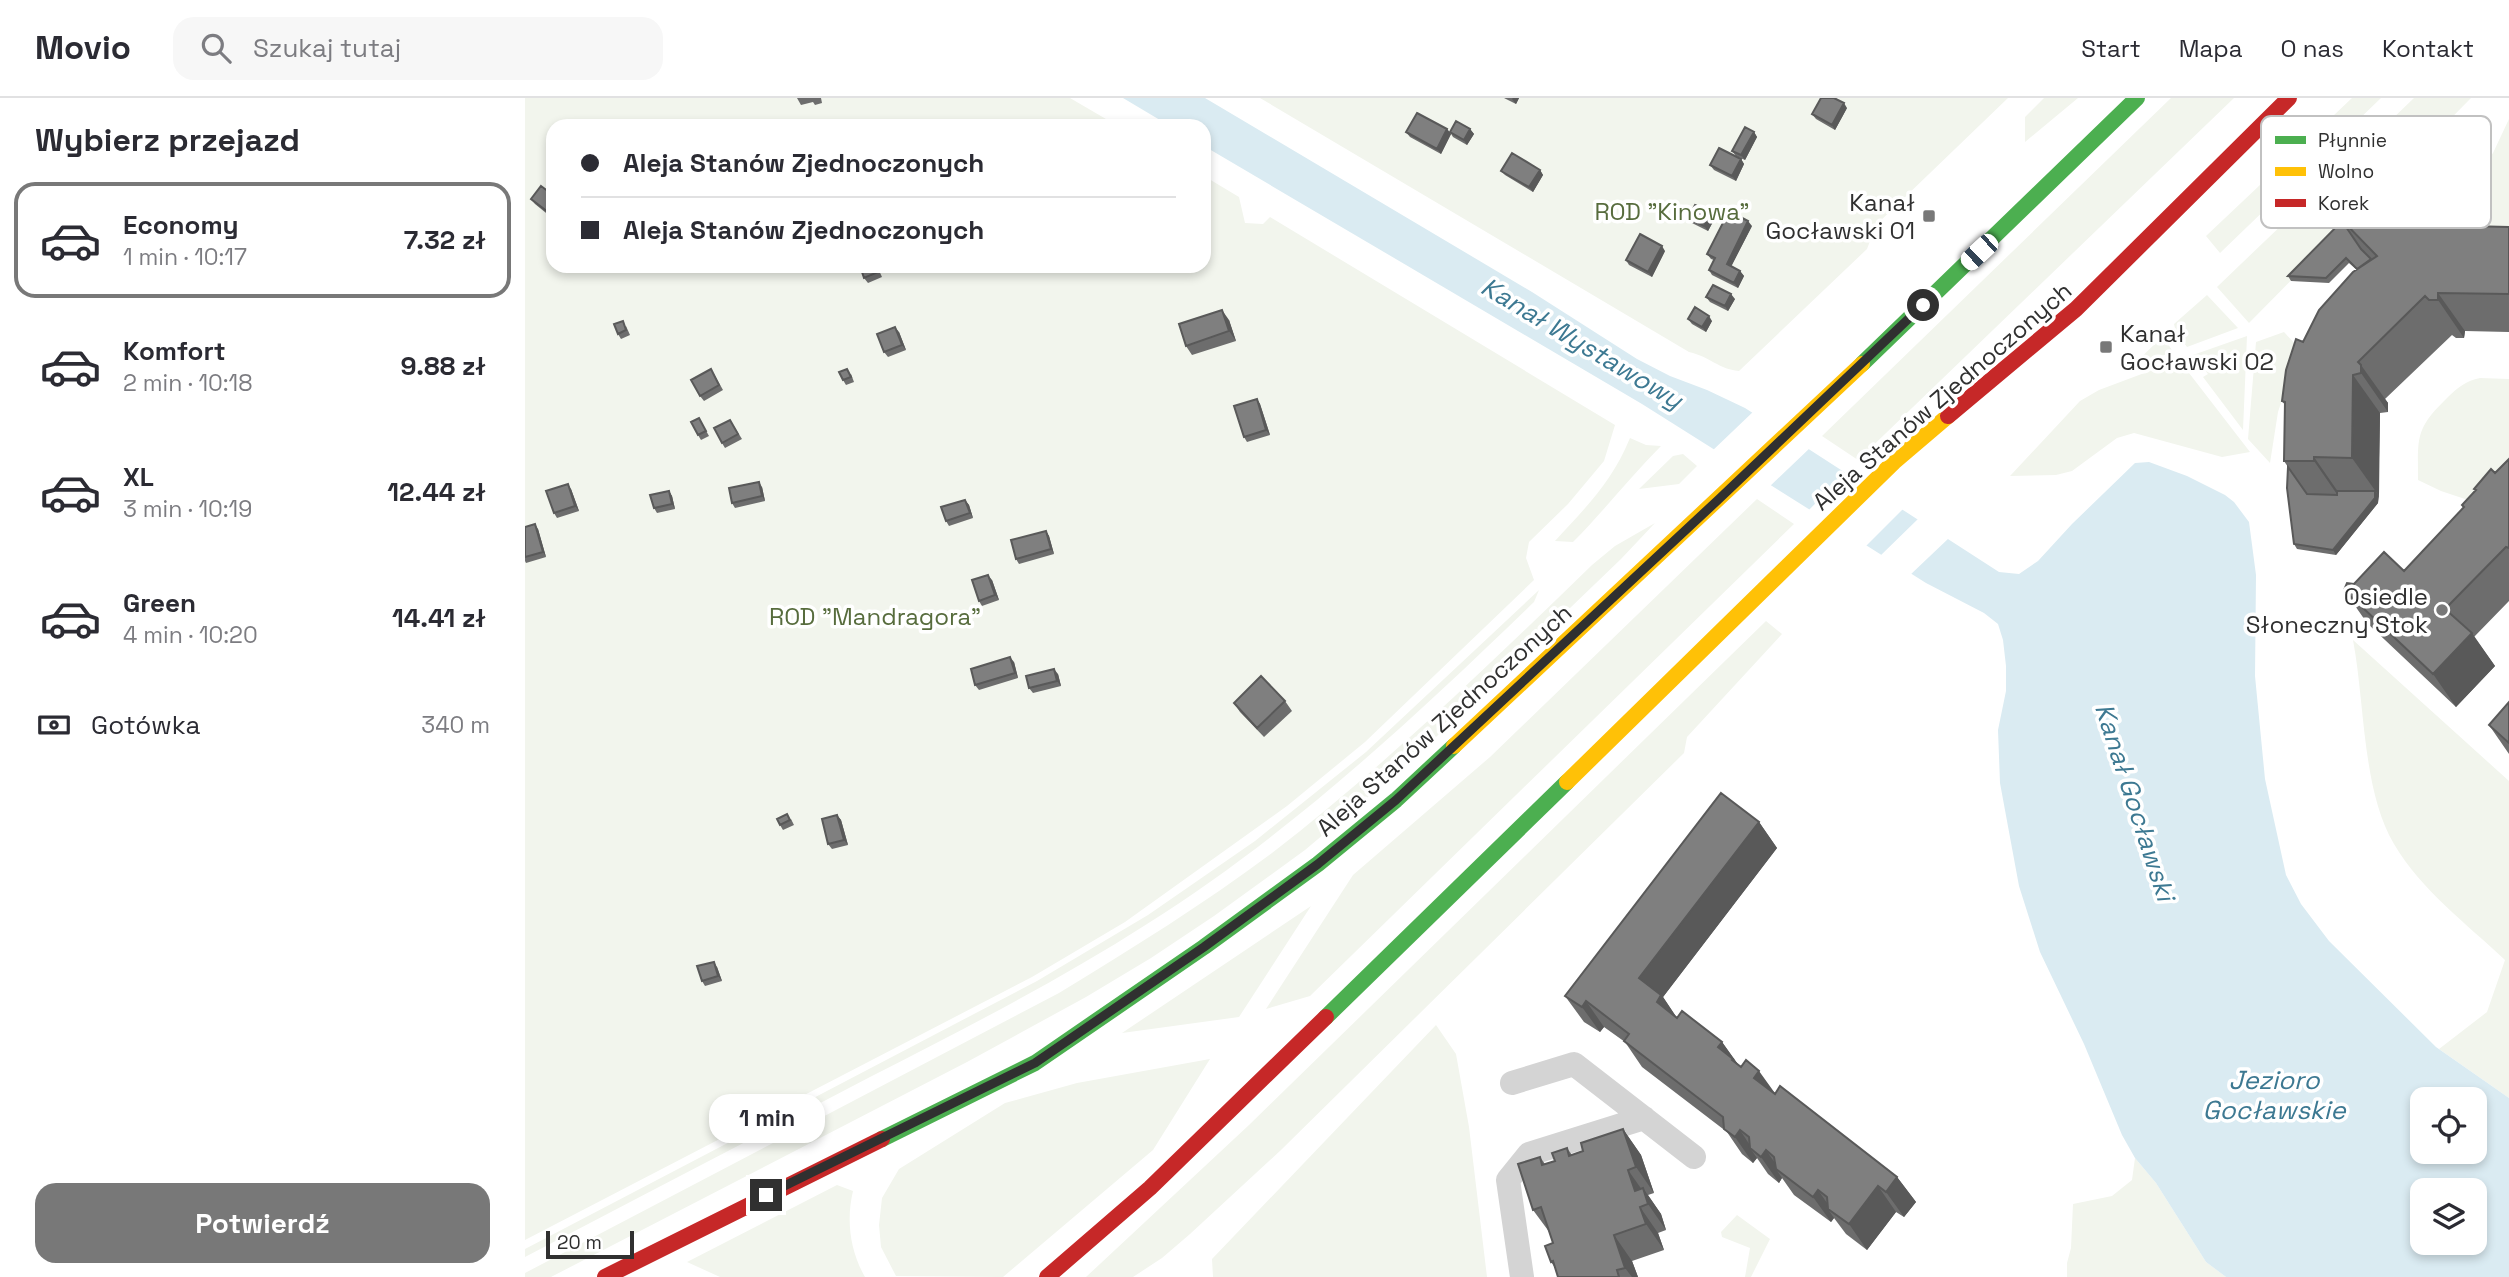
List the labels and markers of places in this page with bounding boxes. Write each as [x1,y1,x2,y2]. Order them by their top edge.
place label: Kanał Gocławski 01 [1765,187,1915,246]
marker: Kanał Gocławski 01 [1921,208,1937,224]
place label: Kanał Gocławski 02 [2120,318,2274,377]
marker: Kanał Gocławski 02 [2098,339,2114,355]
place label: Osiedle Słoneczny Stok [2246,581,2428,640]
marker: Osiedle Słoneczny Stok [2434,602,2450,618]

